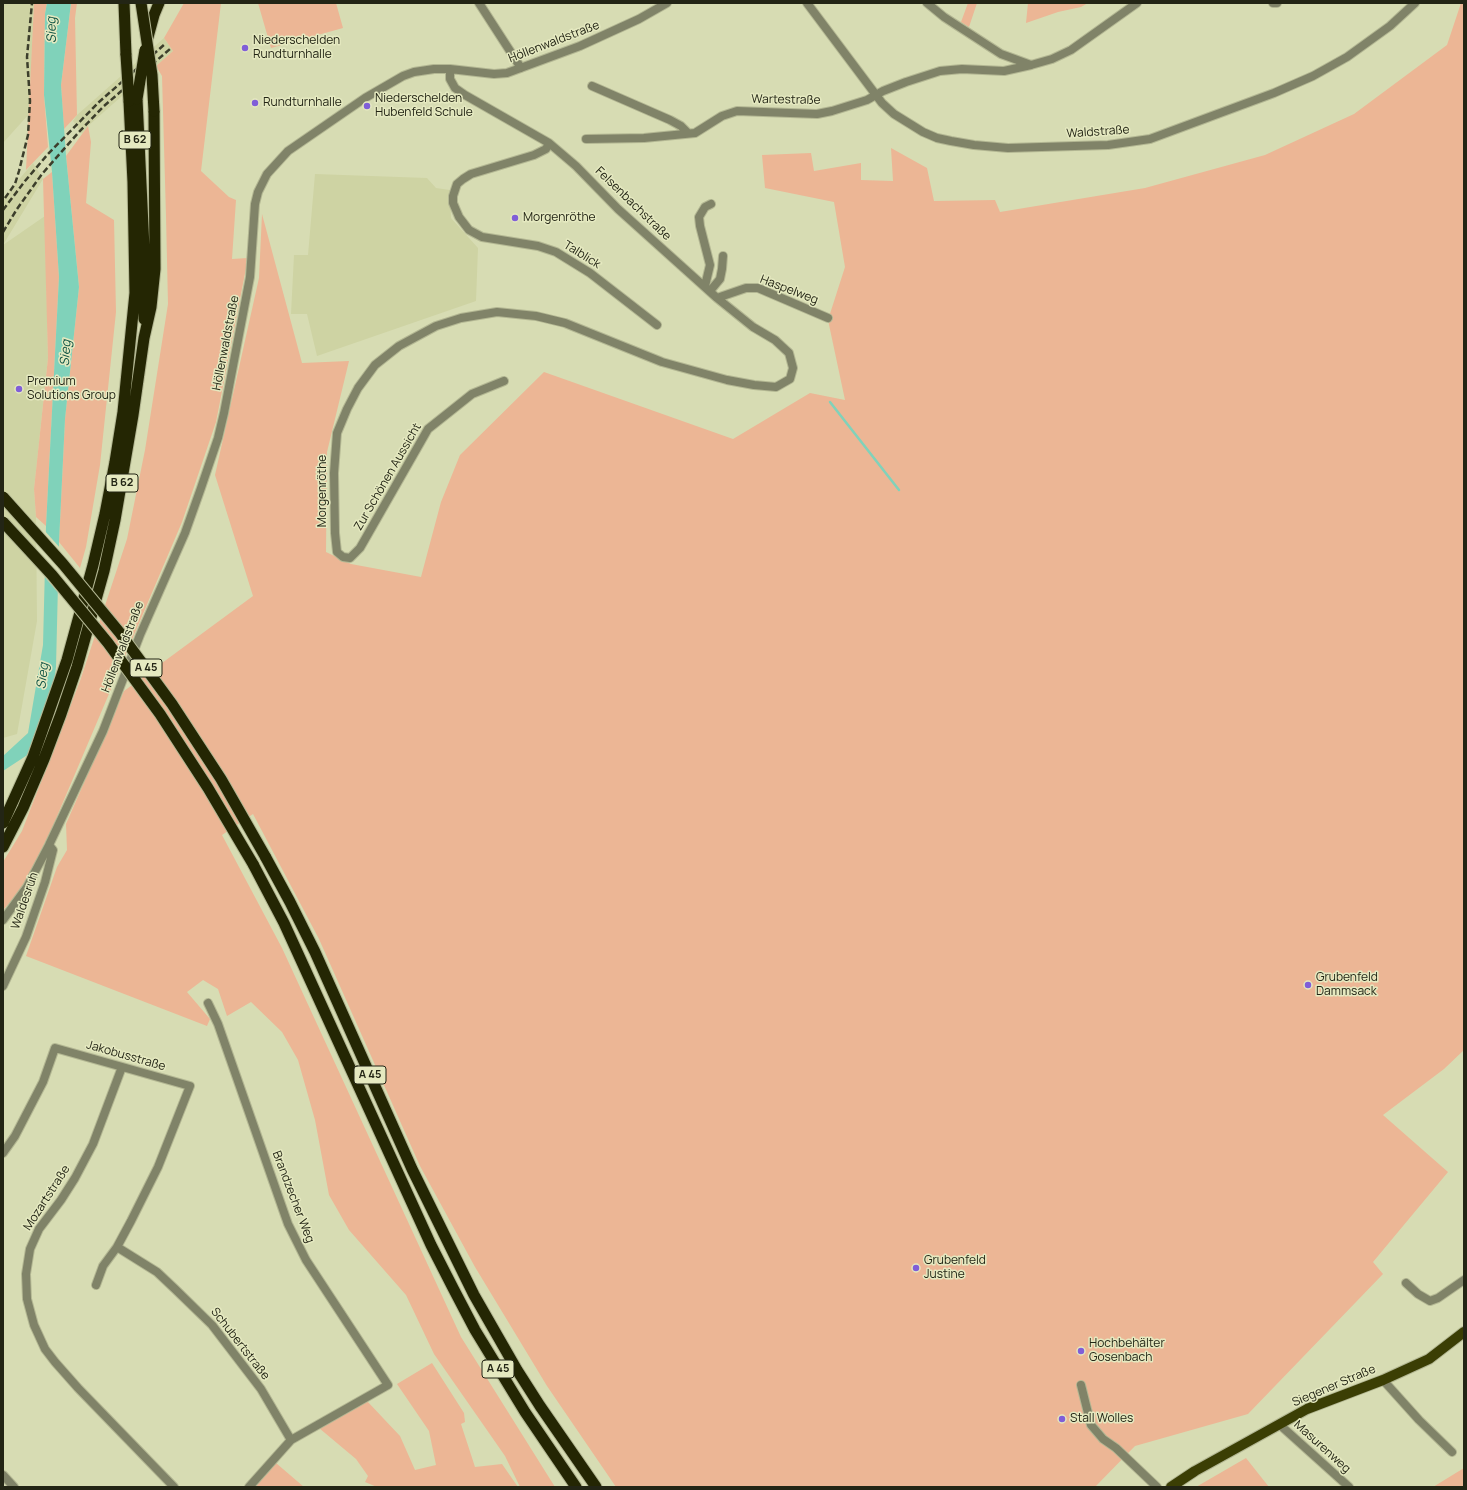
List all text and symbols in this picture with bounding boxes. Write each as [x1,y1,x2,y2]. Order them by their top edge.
water label: Sieg [44,17,60,43]
street label: Höllenwaldstraße [506,18,602,66]
place label: Niederschelden Rundturnhalle [253,34,340,62]
marker: Niederschelden Rundturnhalle [240,43,250,53]
place label: Niederschelden Hubenfeld Schule [375,92,473,120]
street label: Wartestraße [751,92,821,108]
place label: Rundturnhalle [263,96,342,110]
marker: Rundturnhalle [250,98,260,108]
marker: Niederschelden Hubenfeld Schule [362,101,372,111]
street label: Waldstraße [1066,123,1130,141]
road number: B 62 [119,131,151,149]
street label: Felsenbachstraße [592,164,674,244]
place label: Morgenröthe [523,211,596,225]
marker: Morgenröthe [510,213,520,223]
street label: Talblick [561,238,603,272]
street label: Haspelweg [758,272,820,308]
street label: Höllenwaldstraße [210,294,242,392]
water label: Sieg [57,339,75,367]
place label: Premium Solutions Group [27,375,116,403]
marker: Premium Solutions Group [14,384,24,394]
street label: Zur Schönen Aussicht [351,421,425,533]
street label: Morgenröthe [316,455,330,527]
road number: B 62 [106,474,138,492]
street label: Höllenwaldstraße [99,599,147,695]
road number: A 45 [130,659,162,677]
water label: Sieg [34,662,52,690]
street label: Waldesruh [9,871,41,931]
place label: Grubenfeld Dammsack [1316,971,1378,999]
marker: Grubenfeld Dammsack [1303,980,1313,990]
street label: Jakobusstraße [85,1038,167,1074]
road number: A 45 [354,1066,386,1084]
street label: Brandzecher Weg [269,1149,317,1245]
street label: Mozartstraße [21,1163,73,1233]
place label: Grubenfeld Justine [924,1254,986,1282]
marker: Grubenfeld Justine [911,1263,921,1273]
street label: Schubertstraße [207,1305,273,1383]
place label: Hochbehälter Gosenbach [1089,1337,1165,1365]
marker: Hochbehälter Gosenbach [1076,1346,1086,1356]
road number: A 45 [482,1360,514,1378]
street label: Siegener Straße [1290,1362,1378,1410]
place label: Stall Wolles [1070,1412,1133,1426]
marker: Stall Wolles [1057,1414,1067,1424]
street label: Masurenweg [1291,1418,1353,1476]

